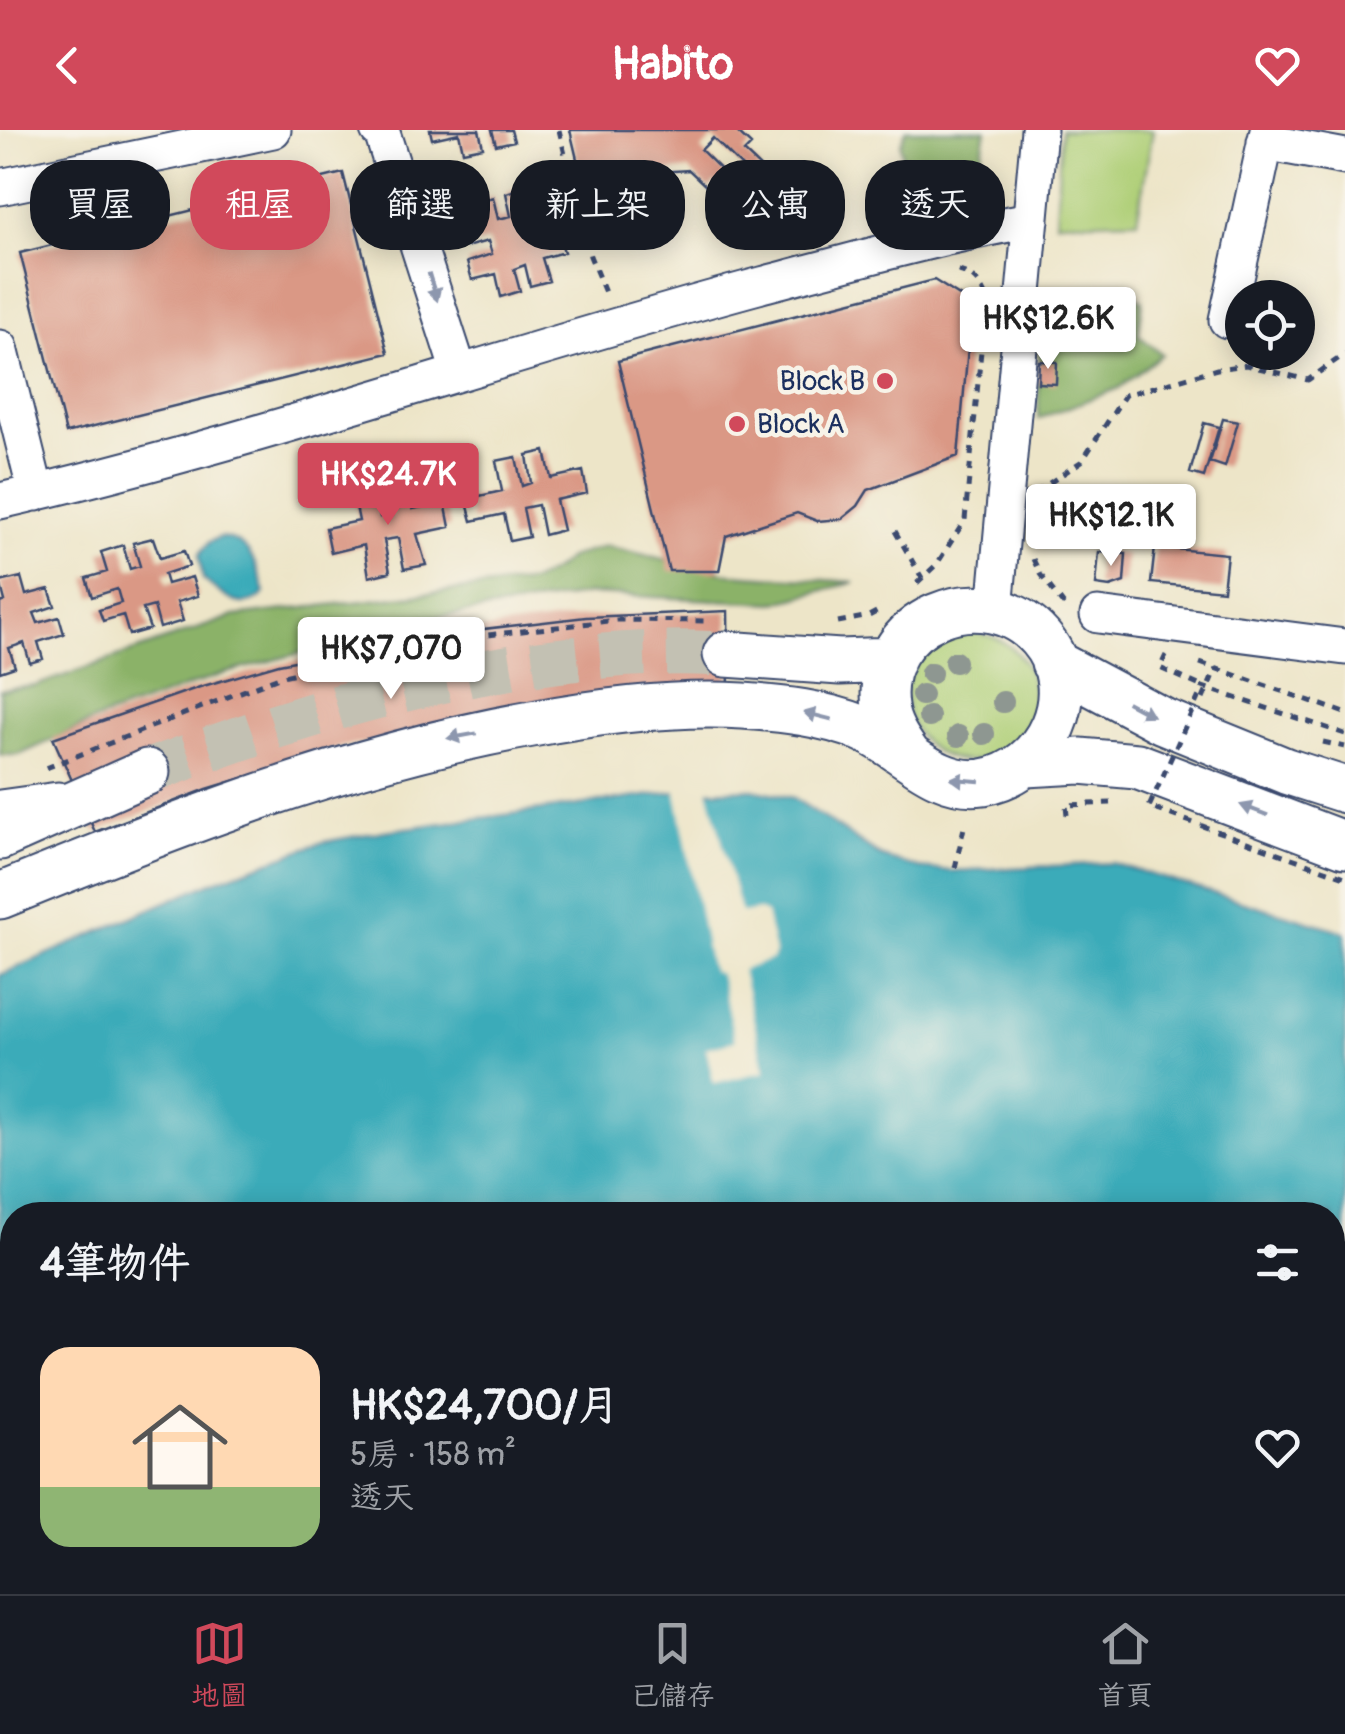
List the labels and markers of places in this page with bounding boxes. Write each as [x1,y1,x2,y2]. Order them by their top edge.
pin: HK$12.6K [945,287,1151,372]
place label: Block B [780,364,865,399]
marker: Block B [874,370,896,392]
place label: Block A [757,407,845,442]
marker: Block A [726,413,748,435]
pin: HK$24.7K [285,443,491,528]
pin: HK$12.1K [1008,484,1214,569]
pin: HK$7,070 [288,617,494,702]

